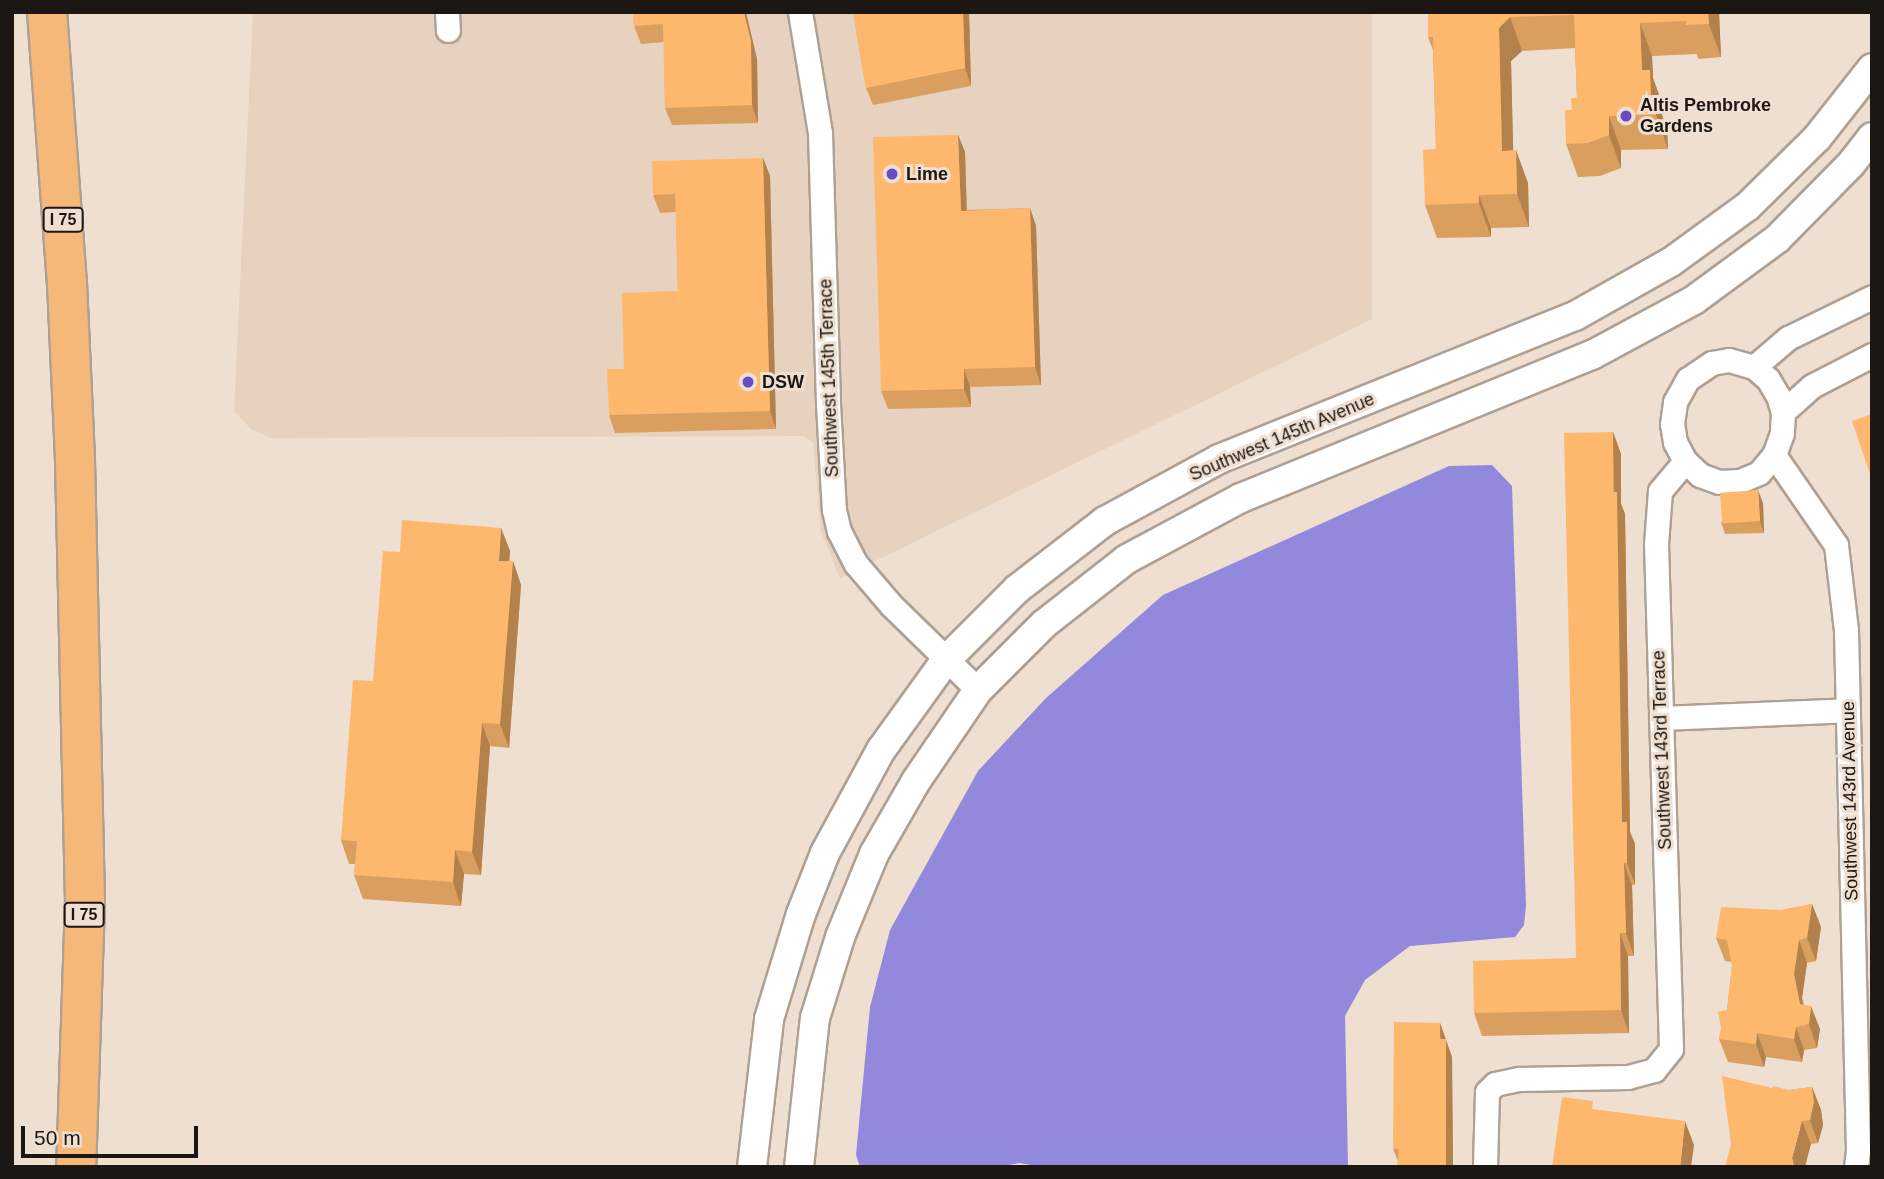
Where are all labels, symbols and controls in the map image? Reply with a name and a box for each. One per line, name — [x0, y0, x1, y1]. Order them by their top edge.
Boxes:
place label: Altis Pembroke Gardens — [1640, 95, 1771, 138]
marker: Altis Pembroke Gardens — [1618, 108, 1634, 124]
place label: Lime — [906, 163, 948, 185]
marker: Lime — [884, 166, 900, 182]
road number: I 75 — [42, 208, 84, 232]
street label: Southwest 145th Terrace — [815, 278, 843, 478]
place label: DSW — [762, 371, 804, 393]
marker: DSW — [740, 374, 756, 390]
street label: Southwest 145th Avenue — [1186, 388, 1378, 486]
street label: Southwest 143rd Terrace — [1648, 650, 1676, 850]
street label: Southwest 143rd Avenue — [1837, 700, 1863, 902]
road number: I 75 — [63, 903, 105, 928]
scale bar — [24, 1112, 201, 1156]
text: 50 m — [34, 1126, 81, 1149]

